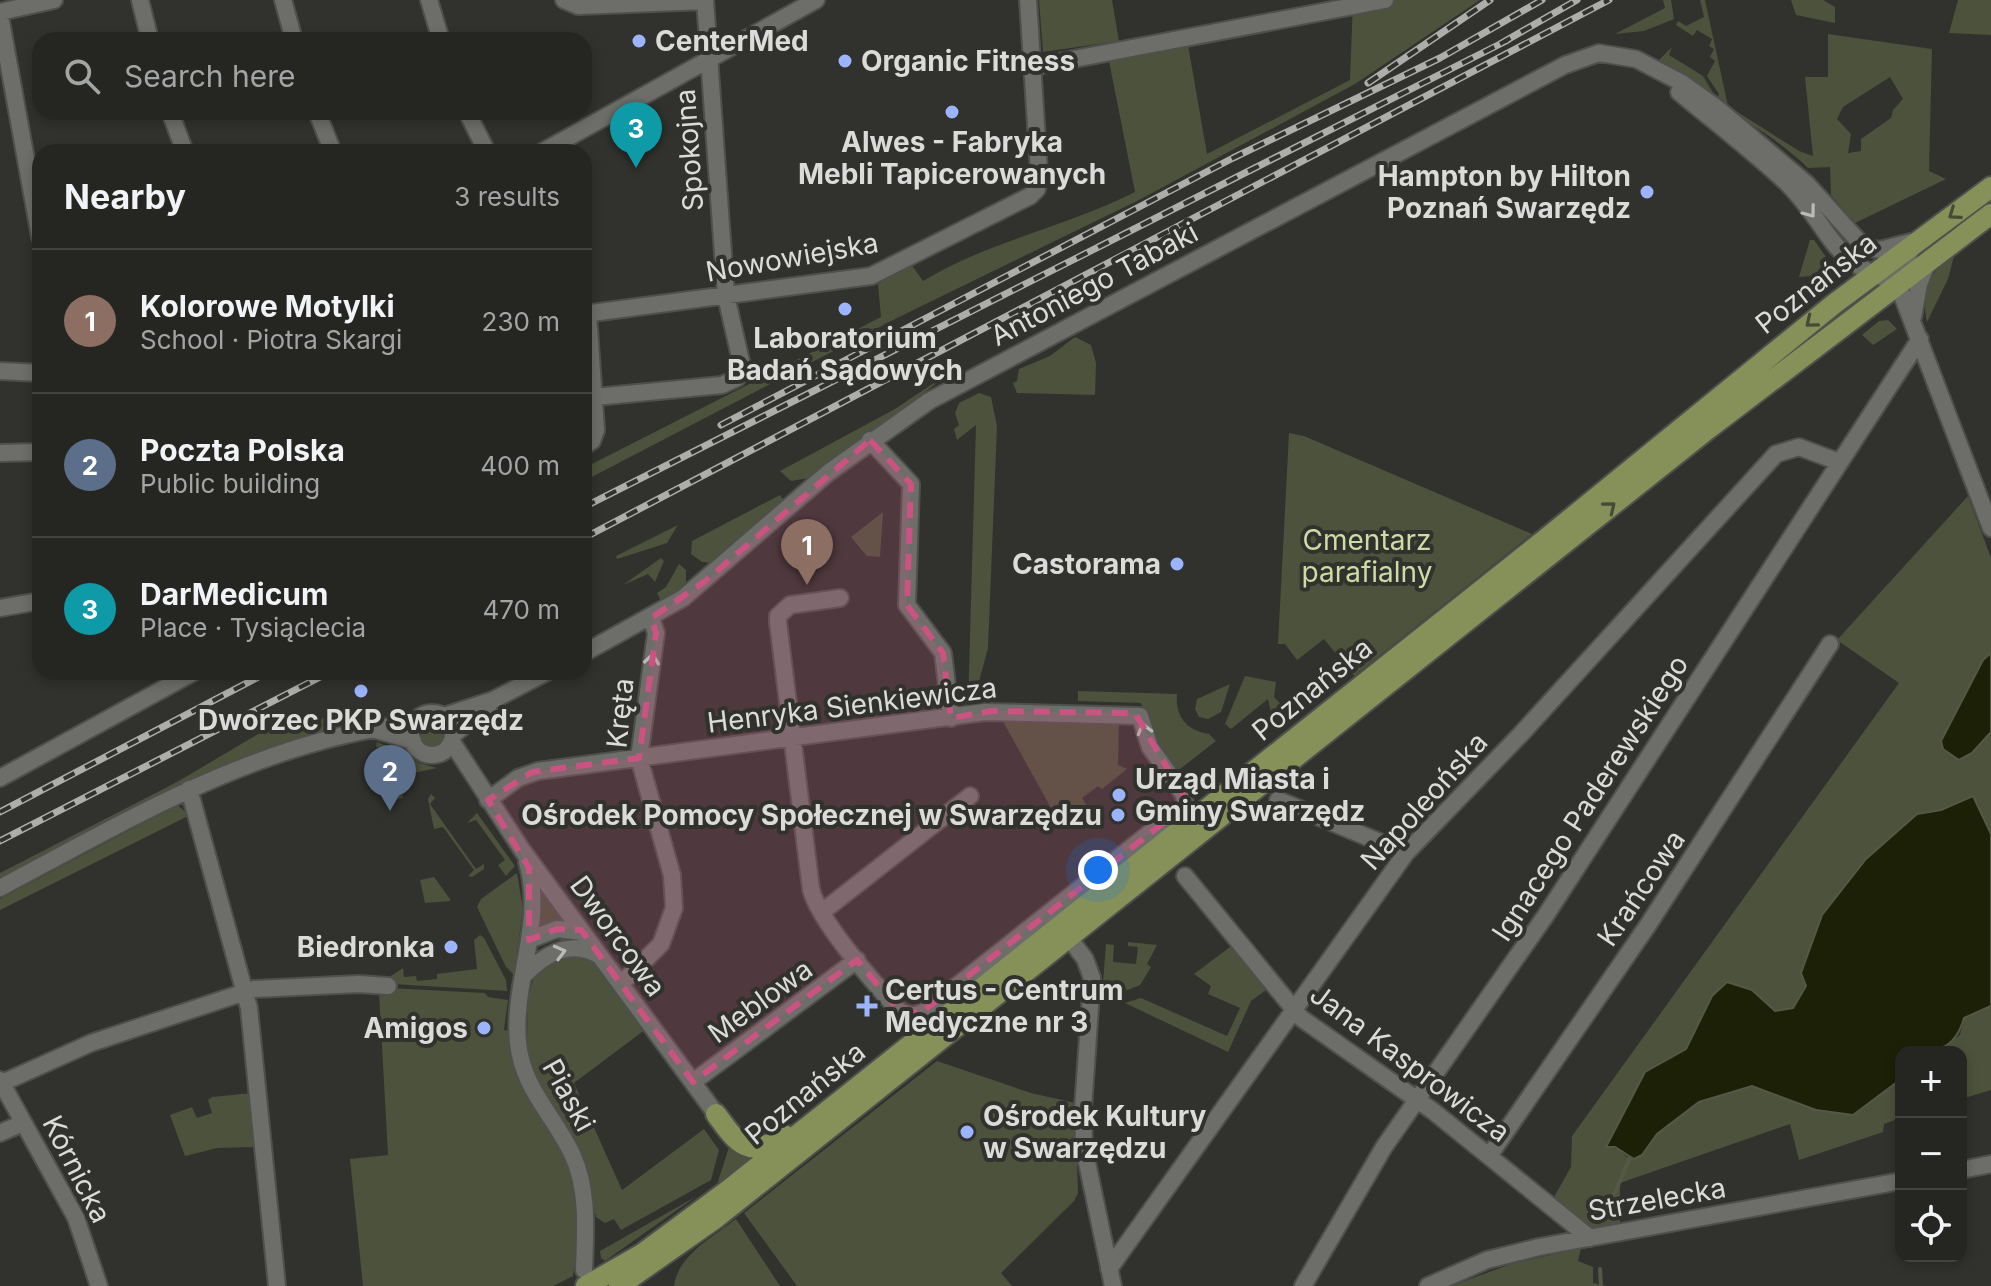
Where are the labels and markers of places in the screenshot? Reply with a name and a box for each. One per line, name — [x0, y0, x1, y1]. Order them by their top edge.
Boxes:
place label: CenterMed — [655, 24, 809, 58]
marker: CenterMed — [630, 32, 648, 50]
place label: Organic Fitness — [861, 44, 1075, 78]
marker: Organic Fitness — [836, 52, 854, 70]
pin: 3 — [610, 102, 662, 168]
marker: Alwes - Fabryka Mebli Tapicerowanych — [943, 103, 961, 121]
place label: Alwes - Fabryka Mebli Tapicerowanych — [798, 125, 1106, 191]
place label: Hampton by Hilton Poznań Swarzędz — [1378, 159, 1631, 225]
marker: Hampton by Hilton Poznań Swarzędz — [1638, 183, 1656, 201]
marker: Laboratorium Badań Sądowych — [836, 300, 854, 318]
place label: Laboratorium Badań Sądowych — [727, 321, 963, 387]
pin: 1 — [781, 519, 833, 585]
place label: Castorama — [1012, 547, 1161, 581]
marker: Castorama — [1168, 555, 1186, 573]
marker: Dworzec PKP Swarzędz — [352, 682, 370, 700]
place label: Dworzec PKP Swarzędz — [198, 703, 524, 737]
pin: 2 — [364, 745, 416, 811]
place label: Urząd Miasta i Gminy Swarzędz — [1135, 762, 1365, 828]
marker: Urząd Miasta i Gminy Swarzędz — [1110, 786, 1128, 804]
place label: Ośrodek Pomocy Społecznej w Swarzędzu — [521, 798, 1102, 832]
marker: Ośrodek Pomocy Społecznej w Swarzędzu — [1109, 806, 1127, 824]
place label: Biedronka — [297, 930, 435, 964]
marker: Biedronka — [442, 938, 460, 956]
place label: Certus - Centrum Medyczne nr 3 — [885, 973, 1124, 1039]
marker: Certus - Centrum Medyczne nr 3 — [856, 995, 878, 1017]
place label: Amigos — [363, 1011, 468, 1045]
marker: Amigos — [475, 1019, 493, 1037]
place label: Ośrodek Kultury w Swarzędzu — [983, 1099, 1207, 1165]
marker: Ośrodek Kultury w Swarzędzu — [958, 1123, 976, 1141]

